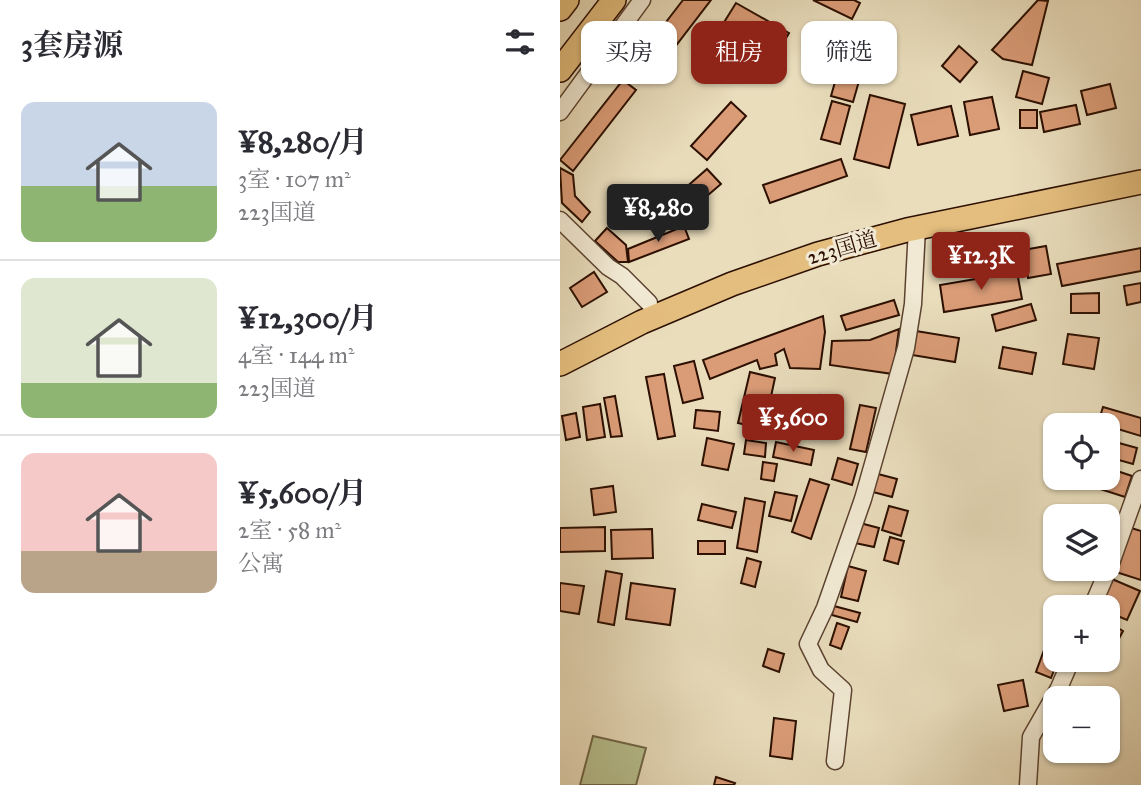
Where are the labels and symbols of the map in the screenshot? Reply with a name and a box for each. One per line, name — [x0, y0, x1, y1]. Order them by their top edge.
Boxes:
pin: ¥8,280 — [601, 184, 715, 244]
street label: 223国道 — [804, 226, 880, 270]
pin: ¥12.3K — [924, 232, 1038, 292]
pin: ¥5,600 — [736, 394, 850, 454]

